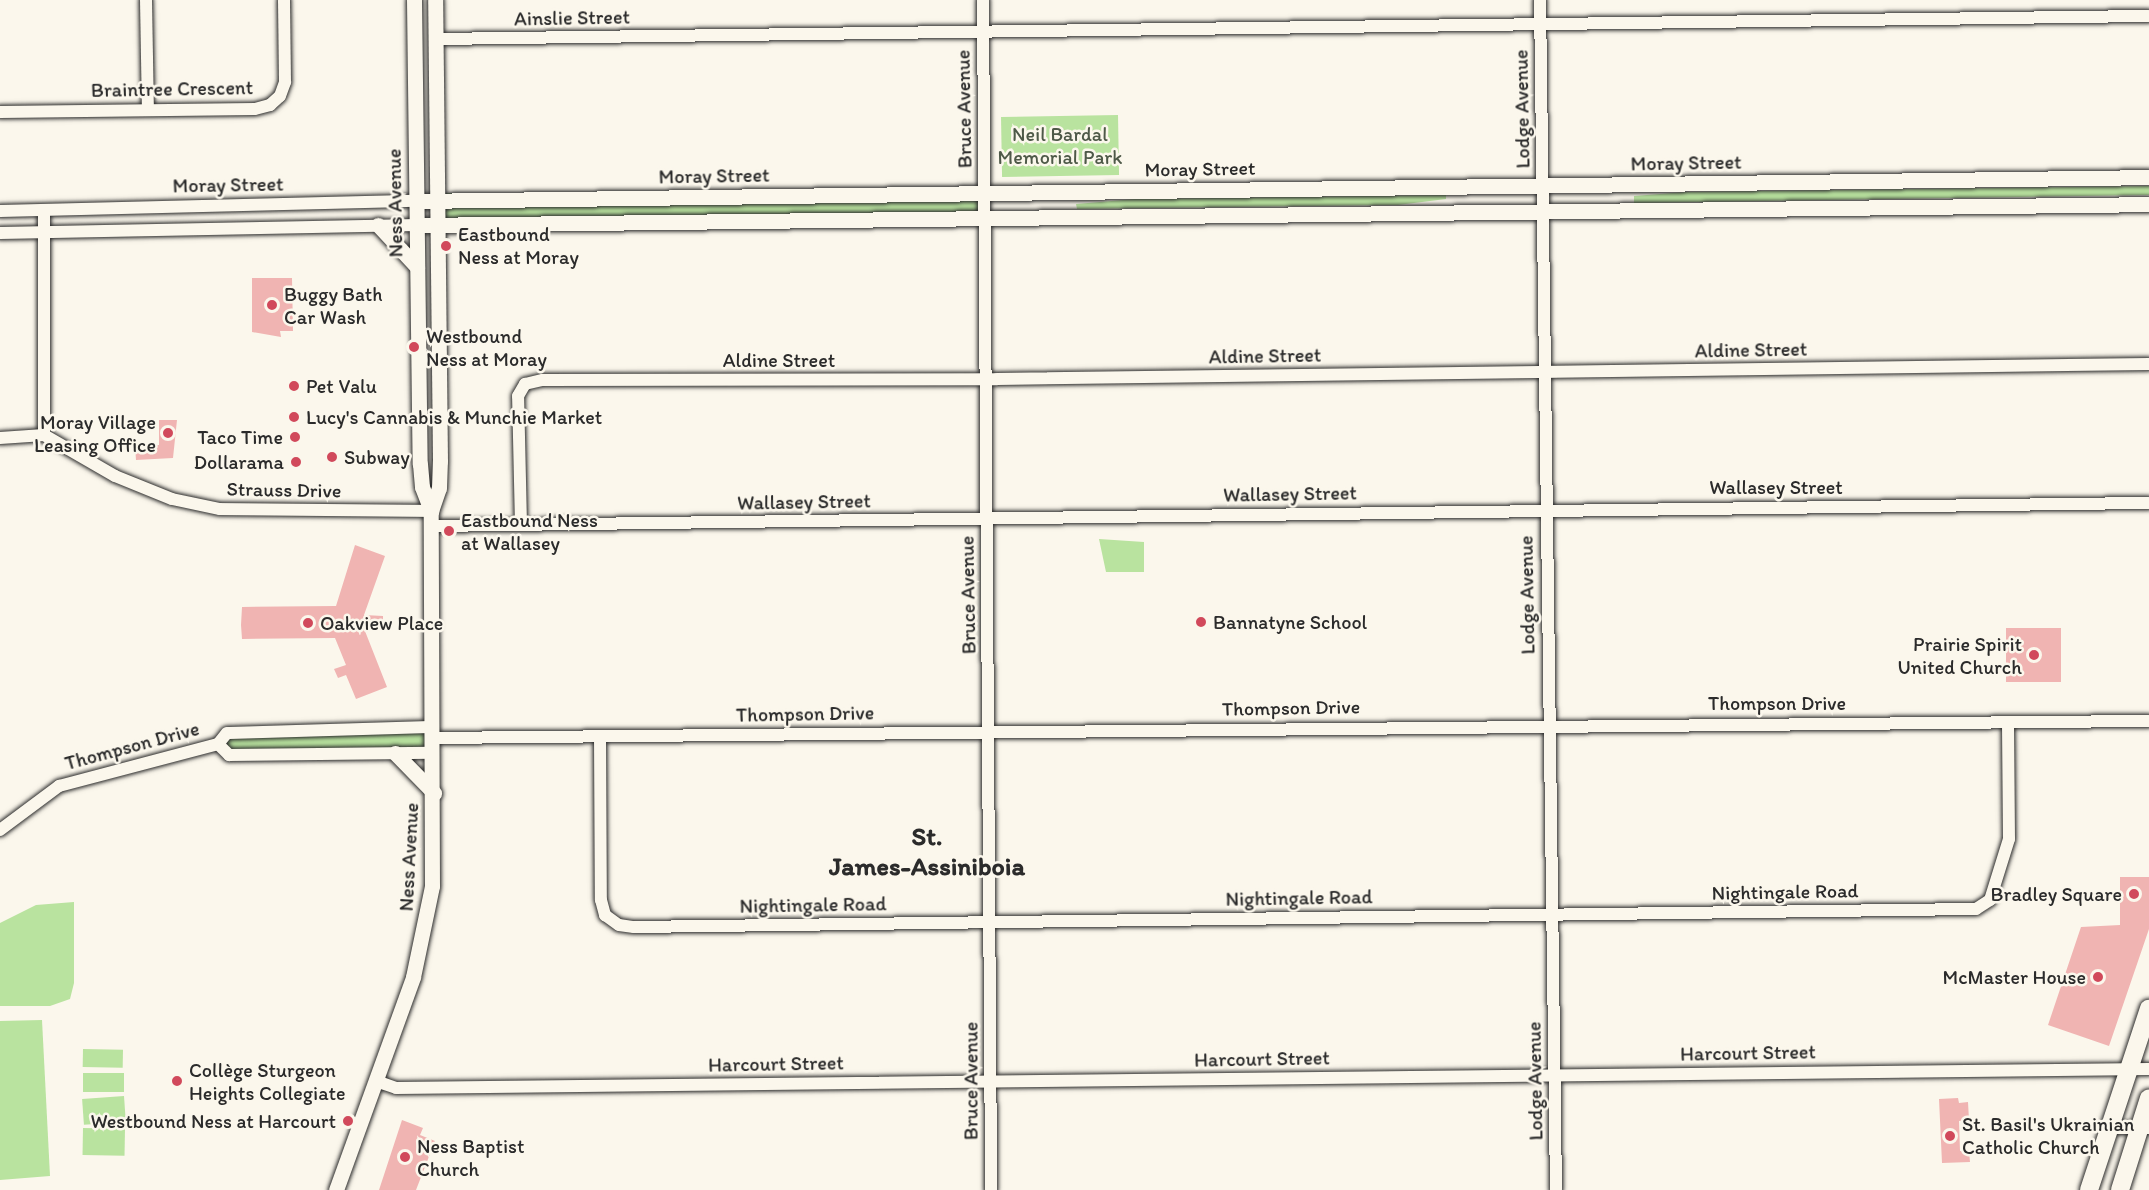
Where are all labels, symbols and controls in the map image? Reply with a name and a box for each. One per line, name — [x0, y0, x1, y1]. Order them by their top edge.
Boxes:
street label: Ainslie Street — [514, 5, 630, 31]
street label: Bruce Avenue — [951, 50, 977, 168]
street label: Lodge Avenue — [1509, 50, 1535, 168]
street label: Braintree Crescent — [90, 76, 254, 102]
park label: Neil Bardal Memorial Park — [998, 123, 1122, 170]
street label: Ness Avenue — [382, 149, 408, 257]
street label: Moray Street — [1631, 150, 1741, 176]
street label: Moray Street — [1145, 156, 1255, 182]
street label: Moray Street — [659, 163, 769, 189]
street label: Moray Street — [173, 172, 283, 198]
place label: Eastbound Ness at Moray — [458, 222, 579, 269]
marker: Eastbound Ness at Moray — [439, 239, 453, 253]
place label: Buggy Bath Car Wash — [284, 282, 383, 329]
marker: Buggy Bath Car Wash — [265, 298, 279, 312]
place label: Westbound Ness at Moray — [426, 324, 547, 371]
street label: Aldine Street — [1695, 337, 1807, 363]
marker: Westbound Ness at Moray — [407, 340, 421, 354]
street label: Aldine Street — [1209, 343, 1321, 369]
street label: Aldine Street — [723, 348, 835, 372]
place label: Pet Valu — [306, 374, 376, 398]
marker: Pet Valu — [287, 379, 301, 393]
place label: Lucy's Cannabis & Munchie Market — [306, 405, 603, 429]
place label: Moray Village Leasing Office — [34, 410, 156, 457]
marker: Lucy's Cannabis & Munchie Market — [287, 410, 301, 424]
place label: Taco Time — [197, 425, 283, 449]
marker: Moray Village Leasing Office — [161, 426, 175, 440]
marker: Taco Time — [288, 430, 302, 444]
place label: Subway — [344, 445, 410, 469]
place label: Dollarama — [194, 450, 284, 474]
marker: Subway — [325, 450, 339, 464]
marker: Dollarama — [289, 455, 303, 469]
street label: Wallasey Street — [1709, 475, 1843, 499]
street label: Strauss Drive — [226, 477, 342, 503]
street label: Wallasey Street — [1223, 481, 1357, 507]
street label: Wallasey Street — [737, 489, 871, 515]
place label: Eastbound Ness at Wallasey — [461, 508, 598, 555]
marker: Eastbound Ness at Wallasey — [442, 524, 456, 538]
street label: Bruce Avenue — [955, 536, 981, 654]
street label: Lodge Avenue — [1514, 536, 1540, 654]
place label: Bannatyne School — [1213, 610, 1367, 634]
place label: Oakview Place — [320, 611, 443, 635]
marker: Bannatyne School — [1194, 615, 1208, 629]
marker: Oakview Place — [301, 616, 315, 630]
place label: Prairie Spirit United Church — [1898, 632, 2022, 679]
marker: Prairie Spirit United Church — [2027, 648, 2041, 662]
street label: Thompson Drive — [1708, 691, 1846, 715]
street label: Thompson Drive — [1222, 695, 1360, 721]
street label: Thompson Drive — [736, 701, 874, 727]
street label: Thompson Drive — [62, 717, 202, 775]
street label: Ness Avenue — [394, 803, 424, 911]
district label: St. James-Assiniboia — [829, 821, 1025, 882]
street label: Nightingale Road — [1712, 879, 1858, 905]
place label: Bradley Square — [1991, 882, 2122, 906]
street label: Nightingale Road — [1226, 885, 1372, 911]
marker: Bradley Square — [2127, 887, 2141, 901]
street label: Nightingale Road — [740, 892, 886, 918]
place label: McMaster House — [1942, 965, 2086, 989]
marker: McMaster House — [2091, 970, 2105, 984]
street label: Bruce Avenue — [959, 1022, 983, 1140]
street label: Lodge Avenue — [1522, 1022, 1548, 1140]
street label: Harcourt Street — [1680, 1040, 1816, 1066]
street label: Harcourt Street — [1194, 1046, 1330, 1072]
street label: Harcourt Street — [708, 1051, 844, 1077]
place label: Collège Sturgeon Heights Collegiate — [189, 1058, 345, 1105]
marker: Collège Sturgeon Heights Collegiate — [170, 1074, 184, 1088]
place label: Westbound Ness at Harcourt — [90, 1109, 336, 1133]
place label: St. Basil's Ukrainian Catholic Church — [1962, 1112, 2135, 1159]
marker: Westbound Ness at Harcourt — [341, 1114, 355, 1128]
marker: St. Basil's Ukrainian Catholic Church — [1943, 1129, 1957, 1143]
place label: Ness Baptist Church — [417, 1134, 525, 1181]
marker: Ness Baptist Church — [398, 1150, 412, 1164]

